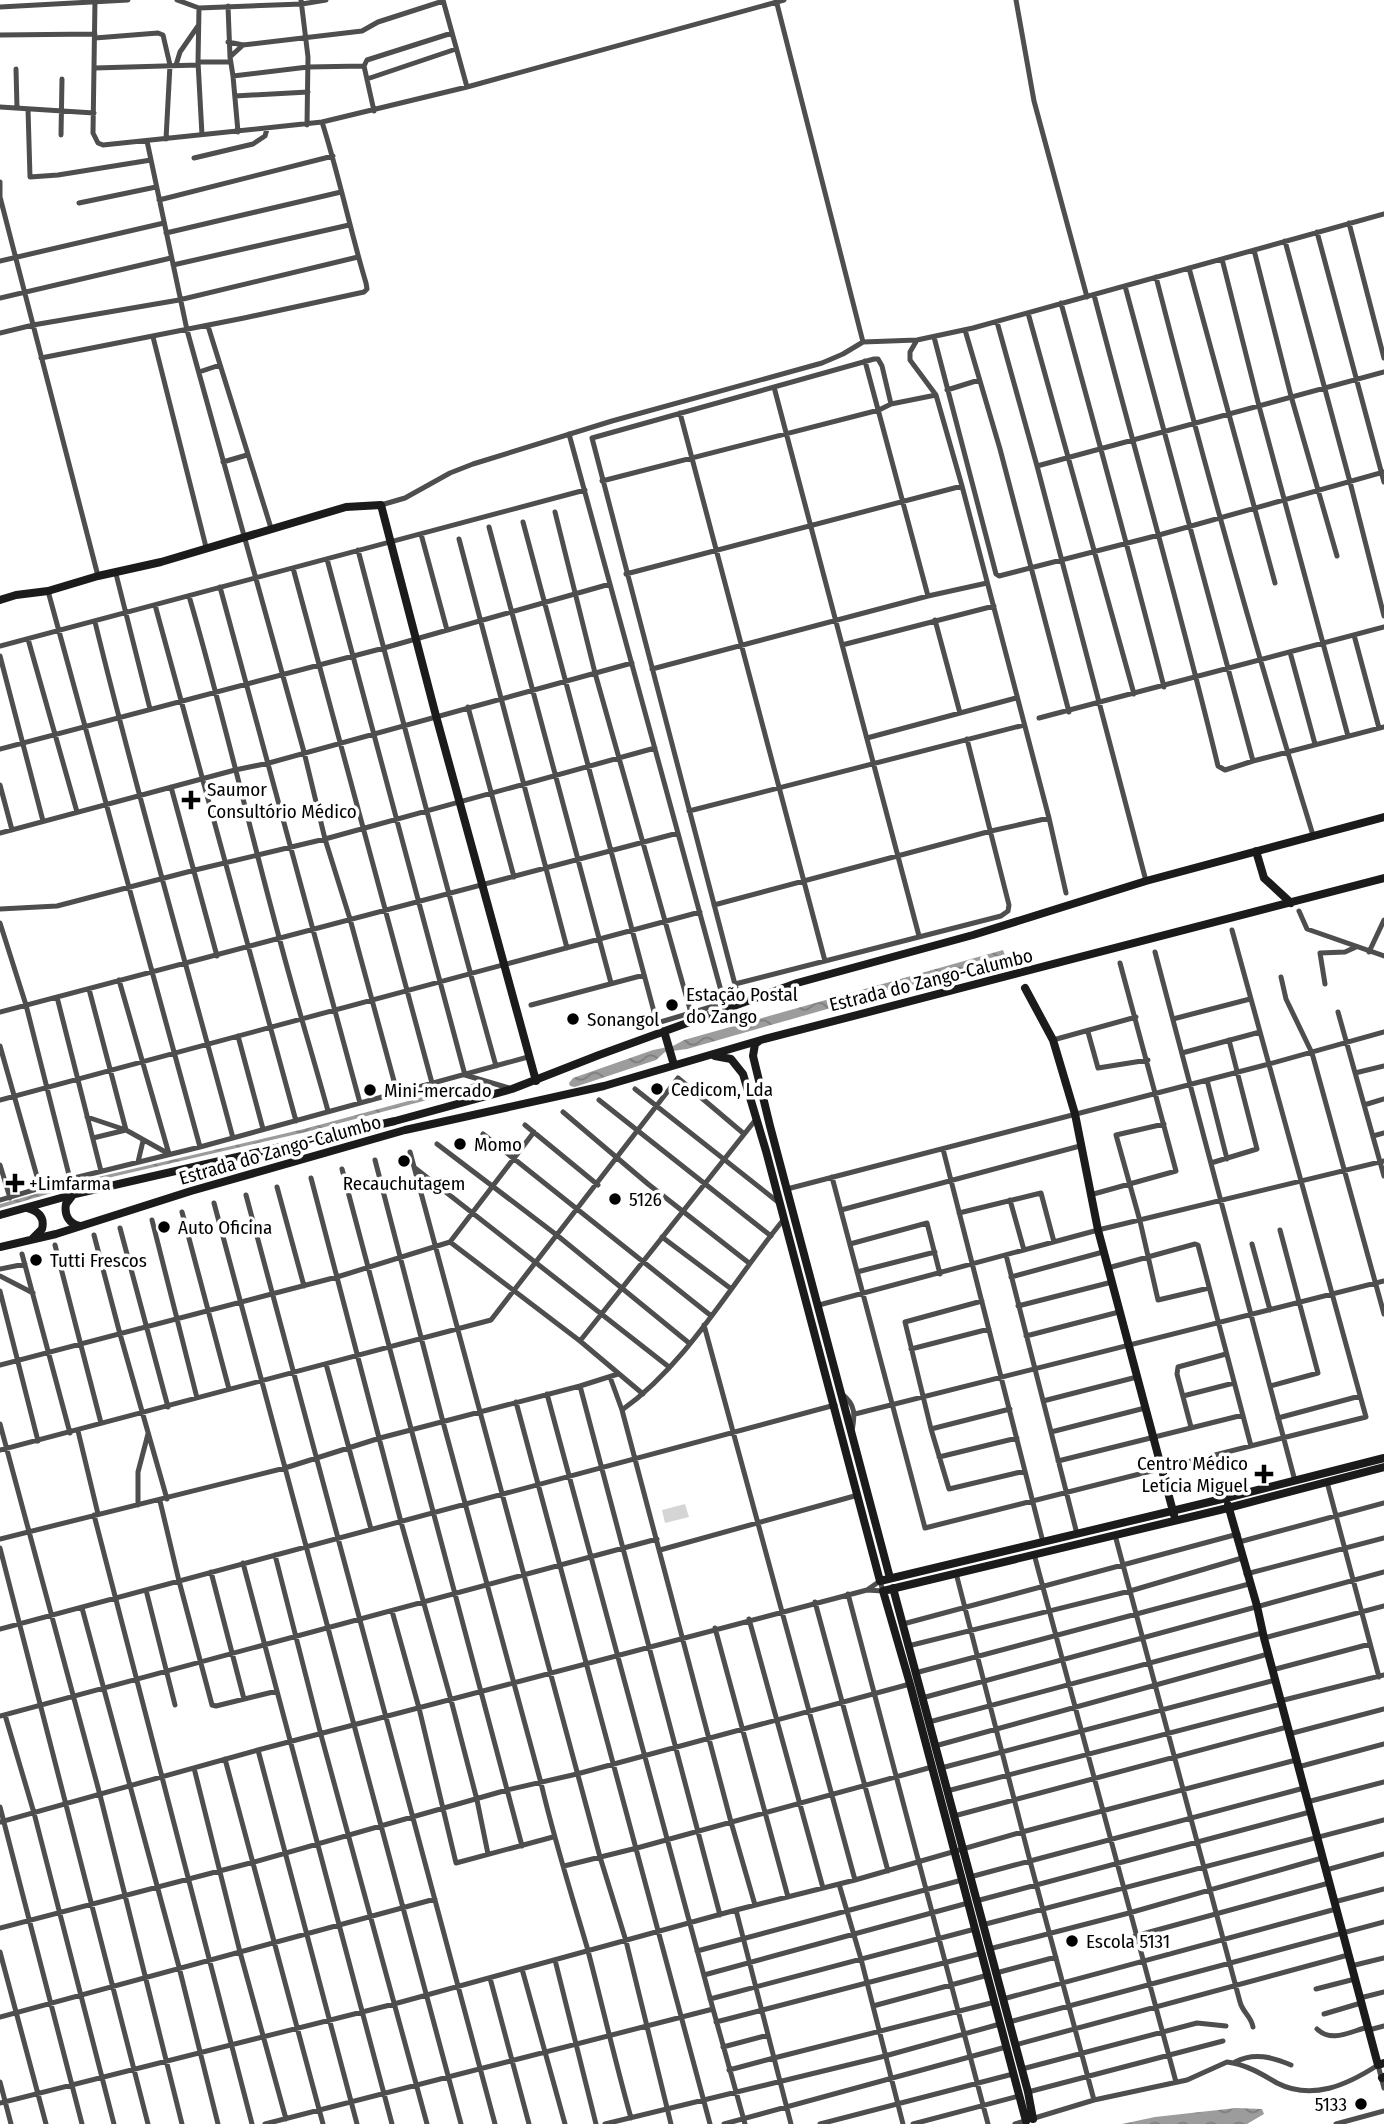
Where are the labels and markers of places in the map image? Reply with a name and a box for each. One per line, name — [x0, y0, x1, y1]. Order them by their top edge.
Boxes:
place label: Saumor Consultório Médico — [207, 778, 357, 823]
marker: Saumor Consultório Médico — [181, 790, 201, 810]
place label: Estação Postal do Zango — [686, 983, 798, 1028]
marker: Estação Postal do Zango — [664, 997, 680, 1013]
place label: Sonangol — [587, 1008, 659, 1031]
marker: Sonangol — [565, 1011, 581, 1027]
place label: Cedicom, Lda — [671, 1078, 773, 1101]
place label: Mini-mercado — [384, 1079, 492, 1102]
marker: Cedicom, Lda — [649, 1081, 665, 1097]
marker: Mini-mercado — [362, 1082, 378, 1098]
place label: Momo — [474, 1133, 522, 1156]
marker: Momo — [452, 1136, 468, 1152]
marker: Recauchutagem — [396, 1153, 412, 1169]
place label: +Limfarma — [29, 1172, 111, 1195]
place label: Recauchutagem — [343, 1172, 465, 1195]
marker: +Limfarma — [7, 1175, 23, 1191]
place label: 5126 — [629, 1188, 662, 1211]
marker: 5126 — [607, 1191, 623, 1207]
place label: Auto Oficina — [178, 1216, 272, 1239]
marker: Auto Oficina — [156, 1219, 172, 1235]
place label: Tutti Frescos — [50, 1249, 147, 1272]
marker: Tutti Frescos — [28, 1252, 44, 1268]
place label: Centro Médico Letícia Miguel — [1137, 1452, 1248, 1497]
marker: Centro Médico Letícia Miguel — [1254, 1464, 1274, 1484]
place label: Escola 5131 — [1086, 1930, 1170, 1953]
marker: Escola 5131 — [1064, 1933, 1080, 1949]
place label: 5133 — [1315, 2093, 1347, 2116]
marker: 5133 — [1353, 2096, 1369, 2112]

